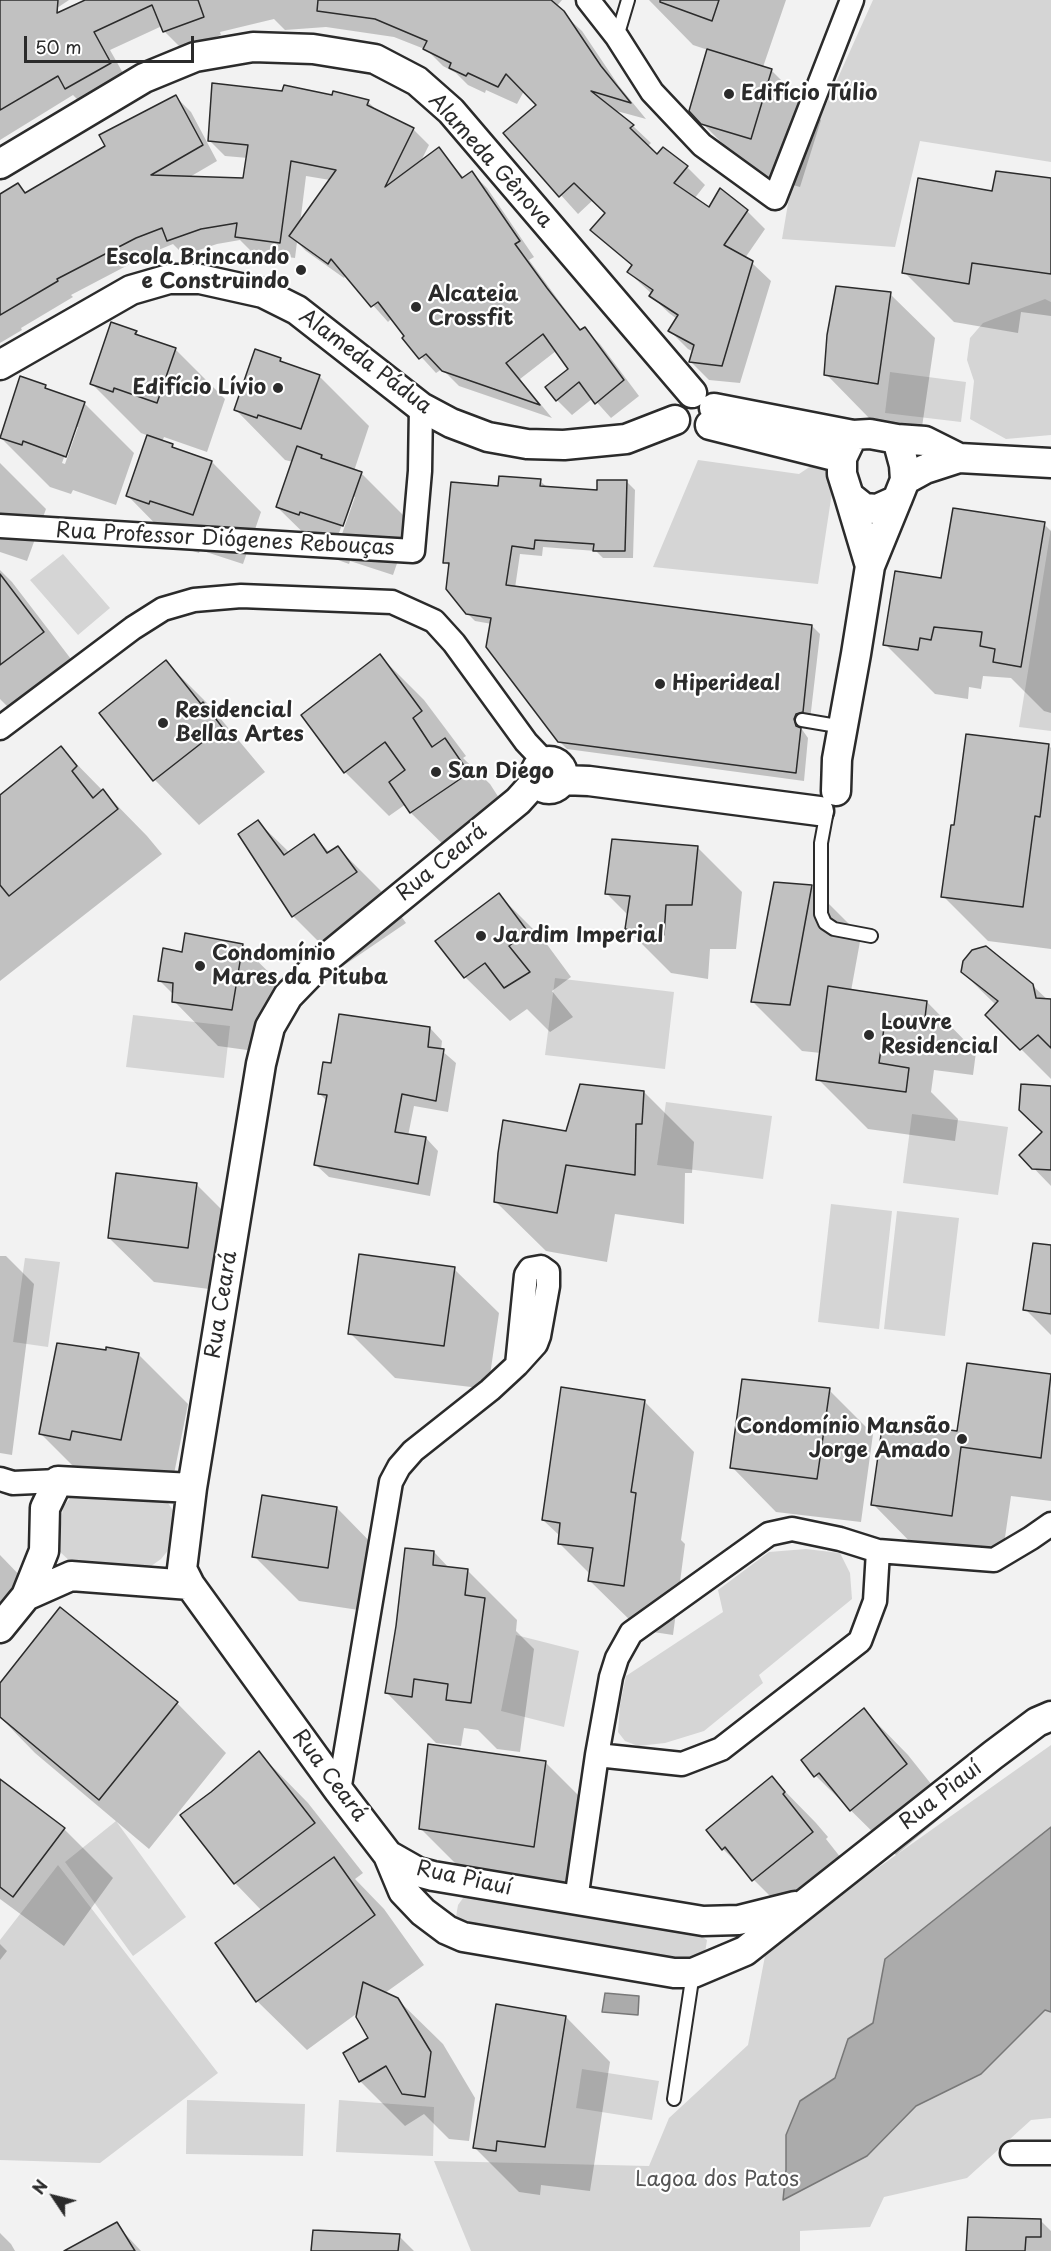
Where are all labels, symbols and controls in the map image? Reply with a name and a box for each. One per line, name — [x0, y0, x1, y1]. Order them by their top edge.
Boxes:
scale bar — [27, 24, 196, 62]
text: 50 m — [35, 33, 82, 60]
place label: Edifício Túlio — [741, 81, 877, 107]
marker: Edifício Túlio — [722, 87, 736, 101]
street label: Alameda Gênova — [423, 88, 557, 234]
place label: Escola Brincando e Construindo — [106, 245, 289, 295]
marker: Escola Brincando e Construindo — [294, 263, 308, 277]
place label: Alcateia Crossfit — [428, 282, 518, 332]
marker: Alcateia Crossfit — [409, 300, 423, 314]
street label: Alameda Pádua — [294, 304, 436, 420]
place label: Edifício Lívio — [133, 375, 266, 401]
marker: Edifício Lívio — [271, 381, 285, 395]
street label: Rua Professor Diógenes Rebouças — [55, 519, 395, 561]
place label: Hiperideal — [672, 671, 780, 697]
marker: Hiperideal — [653, 677, 667, 691]
place label: Residencial Bellas Artes — [175, 698, 304, 748]
marker: Residencial Bellas Artes — [156, 716, 170, 730]
place label: San Diego — [448, 759, 554, 785]
marker: San Diego — [429, 765, 443, 779]
street label: Rua Ceará — [392, 819, 492, 907]
place label: Jardim Imperial — [493, 923, 664, 949]
marker: Jardim Imperial — [474, 929, 488, 943]
place label: Condomínio Mares da Pituba — [212, 941, 388, 991]
marker: Condomínio Mares da Pituba — [193, 959, 207, 973]
place label: Louvre Residencial — [881, 1010, 998, 1060]
marker: Louvre Residencial — [862, 1028, 876, 1042]
street label: Rua Ceará — [201, 1249, 243, 1361]
place label: Condomínio Mansão Jorge Amado — [737, 1414, 950, 1464]
marker: Condomínio Mansão Jorge Amado — [955, 1432, 969, 1446]
street label: Rua Ceará — [286, 1725, 372, 1827]
street label: Rua Piauí — [895, 1756, 987, 1836]
street label: Rua Piauí — [414, 1857, 514, 1901]
north arrow — [24, 2167, 84, 2227]
park label: Lagoa dos Patos — [635, 2167, 799, 2193]
text: N — [26, 2175, 53, 2199]

